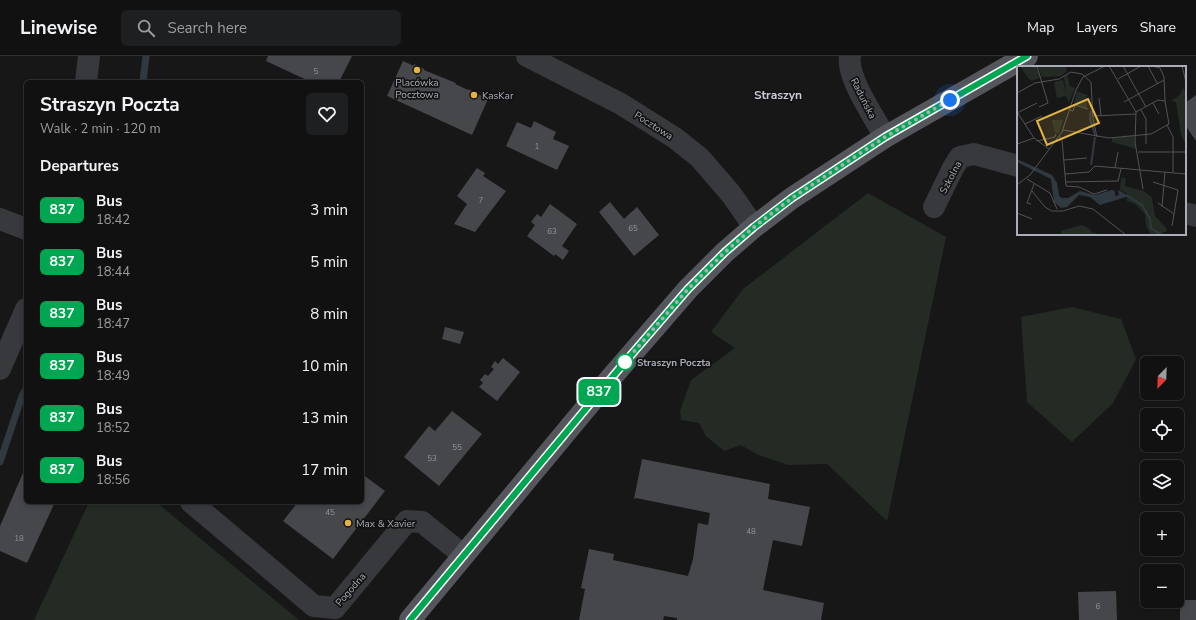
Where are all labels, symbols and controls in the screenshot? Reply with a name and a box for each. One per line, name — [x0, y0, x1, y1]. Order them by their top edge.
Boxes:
search box — [121, 10, 401, 46]
text: Linewise — [20, 15, 97, 41]
icon: search — [135, 17, 157, 39]
text: Search here — [167, 18, 247, 38]
text: Map — [1027, 18, 1054, 37]
text: Layers — [1076, 18, 1118, 37]
text: Share — [1140, 18, 1176, 37]
marker: Placówka Pocztowa — [412, 65, 422, 75]
house number: 5 — [314, 66, 319, 77]
inset map — [1017, 66, 1186, 235]
place label: Placówka Pocztowa — [395, 76, 439, 102]
street label: Raduńska — [847, 76, 879, 121]
district label: Straszyn — [754, 87, 802, 103]
place label: KasKar — [482, 89, 514, 103]
marker: KasKar — [469, 90, 479, 100]
your location — [940, 90, 960, 110]
text: Straszyn Poczta — [40, 92, 180, 118]
button: heart — [306, 93, 348, 135]
street label: Pocztowa — [631, 108, 676, 143]
text: Walk · 2 min · 120 m — [40, 120, 161, 138]
house number: 1 — [535, 141, 540, 152]
text: Departures — [40, 156, 119, 176]
street label: Szkolna — [936, 159, 965, 196]
text: Bus — [96, 191, 122, 211]
house number: 7 — [479, 195, 484, 206]
text: 837 — [49, 200, 75, 219]
text: 3 min — [310, 200, 348, 220]
text: 18:42 — [96, 211, 130, 229]
house number: 65 — [628, 223, 638, 234]
house number: 63 — [547, 226, 557, 237]
text: Bus — [96, 243, 122, 263]
text: 837 — [49, 252, 75, 271]
text: 5 min — [310, 252, 348, 272]
text: 18:44 — [96, 263, 130, 281]
text: Bus — [96, 295, 122, 315]
text: 837 — [49, 304, 75, 323]
text: 8 min — [310, 304, 348, 324]
text: 18:47 — [96, 315, 130, 333]
text: Bus — [96, 347, 122, 367]
marker: Straszyn Poczta — [616, 353, 634, 371]
text: 837 — [49, 356, 75, 375]
text: 10 min — [301, 356, 348, 376]
place label: Straszyn Poczta — [637, 356, 711, 370]
north arrow — [1140, 356, 1184, 400]
map controls — [1140, 356, 1184, 608]
text: 18:49 — [96, 367, 130, 385]
line badge: 837 — [576, 379, 622, 405]
text: 837 — [586, 382, 612, 401]
text: Bus — [96, 399, 122, 419]
text: 837 — [49, 408, 75, 427]
text: 13 min — [301, 408, 348, 428]
button: locate — [1140, 408, 1184, 452]
text: 18:52 — [96, 419, 130, 437]
house number: 55 — [452, 442, 462, 453]
text: Bus — [96, 451, 122, 471]
house number: 53 — [427, 453, 437, 464]
text: 837 — [49, 460, 75, 479]
text: 17 min — [301, 460, 348, 480]
button: layers — [1140, 460, 1184, 504]
text: 18:56 — [96, 471, 130, 489]
house number: 45 — [325, 507, 335, 518]
button: + — [1140, 512, 1184, 556]
place label: Max & Xavier — [356, 517, 416, 531]
marker: Max & Xavier — [343, 518, 353, 528]
house number: 48 — [746, 526, 756, 537]
house number: 18 — [14, 533, 24, 544]
button: − — [1140, 564, 1184, 608]
street label: Pogodna — [332, 570, 369, 609]
house number: 6 — [1096, 601, 1101, 612]

